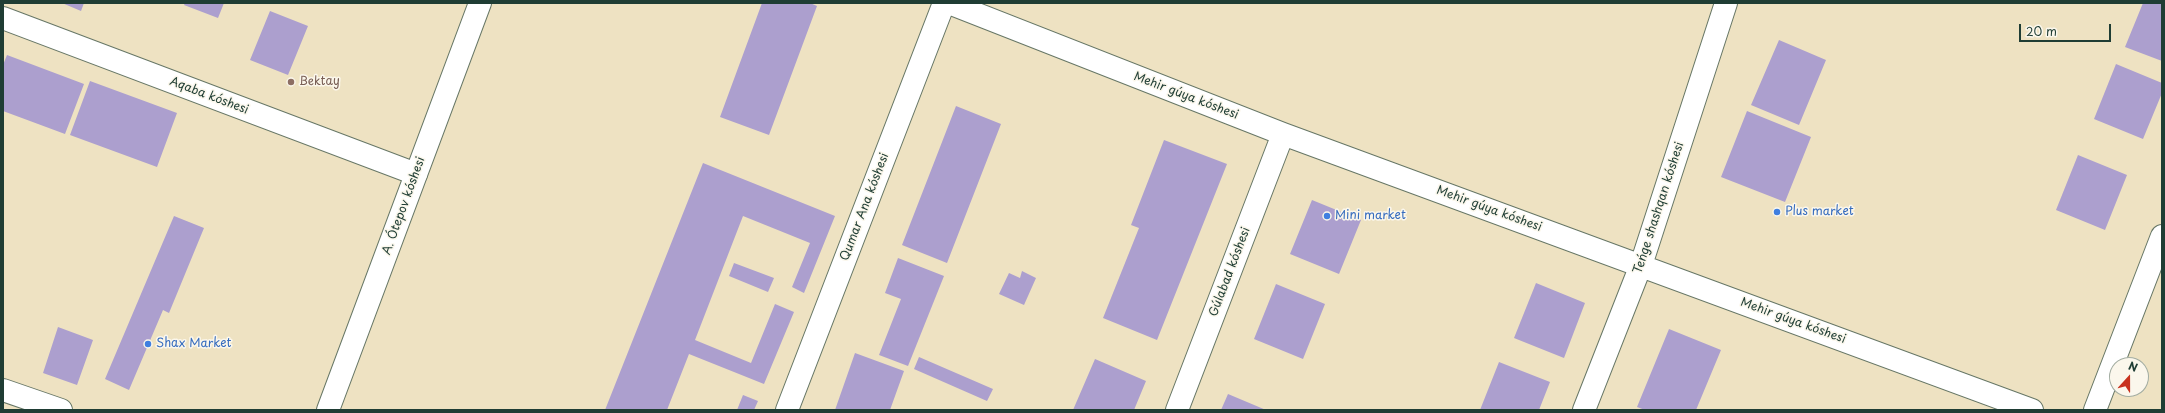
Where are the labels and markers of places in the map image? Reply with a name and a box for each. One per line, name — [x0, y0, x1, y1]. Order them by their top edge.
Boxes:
place label: Bektay — [299, 75, 340, 89]
marker: Bektay — [286, 77, 296, 87]
place label: Plus market — [1785, 205, 1854, 219]
marker: Plus market — [1772, 207, 1782, 217]
place label: Mini market — [1335, 209, 1406, 223]
marker: Mini market — [1322, 211, 1332, 221]
place label: Shax Market — [156, 337, 231, 351]
marker: Shax Market — [143, 339, 153, 349]

